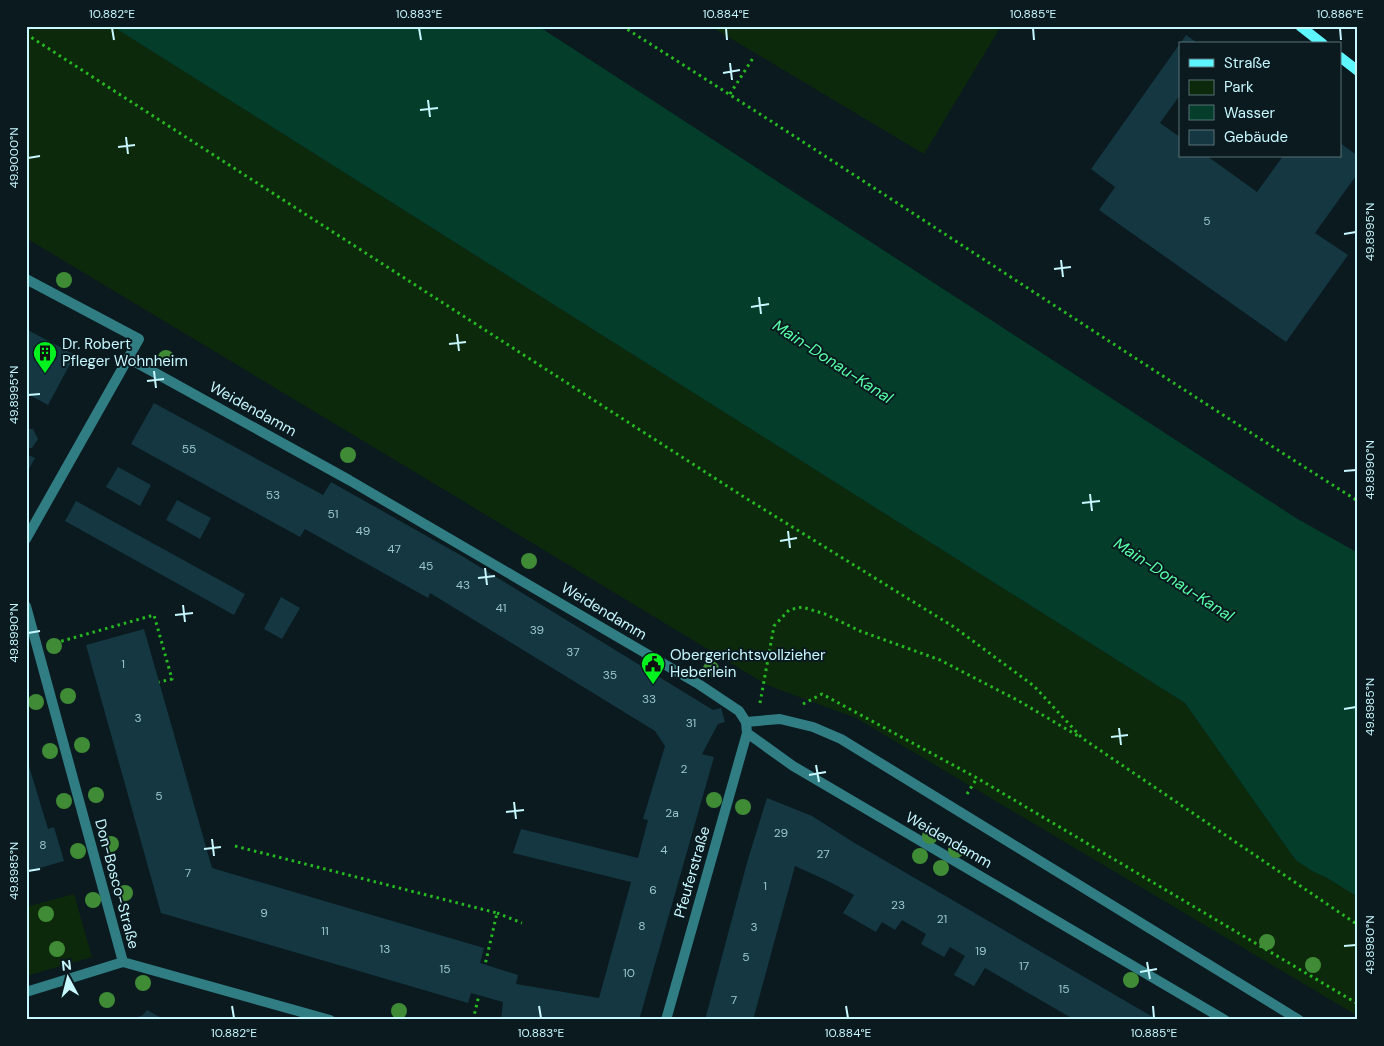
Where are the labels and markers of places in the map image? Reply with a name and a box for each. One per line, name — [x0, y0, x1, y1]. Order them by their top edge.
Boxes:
place label: Dr. Robert Pfleger Wohnheim — [62, 334, 188, 371]
building icon: Dr. Robert Pfleger Wohnheim — [32, 340, 58, 374]
place label: Obergerichtsvollzieher Heberlein — [670, 645, 826, 682]
public building icon: Obergerichtsvollzieher Heberlein — [640, 651, 666, 685]

